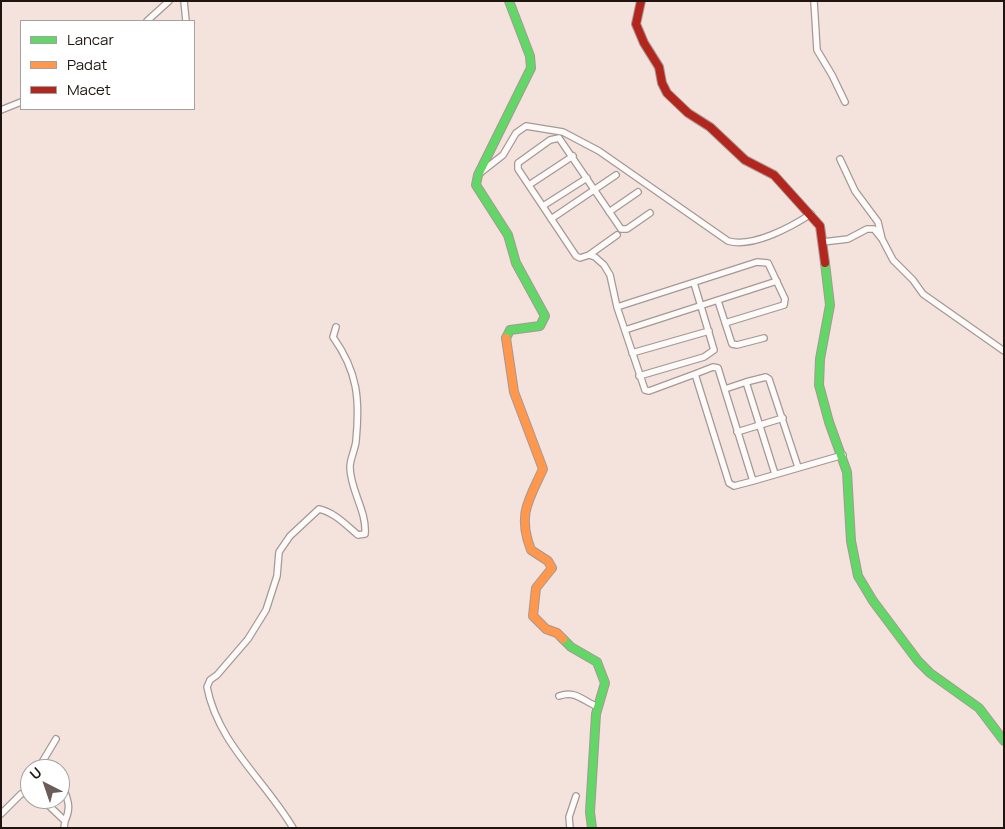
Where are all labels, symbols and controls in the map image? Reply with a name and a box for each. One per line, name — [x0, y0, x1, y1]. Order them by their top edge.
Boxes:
legend — [20, 20, 195, 110]
text: Lancar — [67, 29, 114, 50]
text: Padat — [67, 54, 107, 75]
text: Macet — [67, 79, 111, 100]
north arrow — [20, 759, 70, 809]
text: U — [25, 763, 46, 784]

